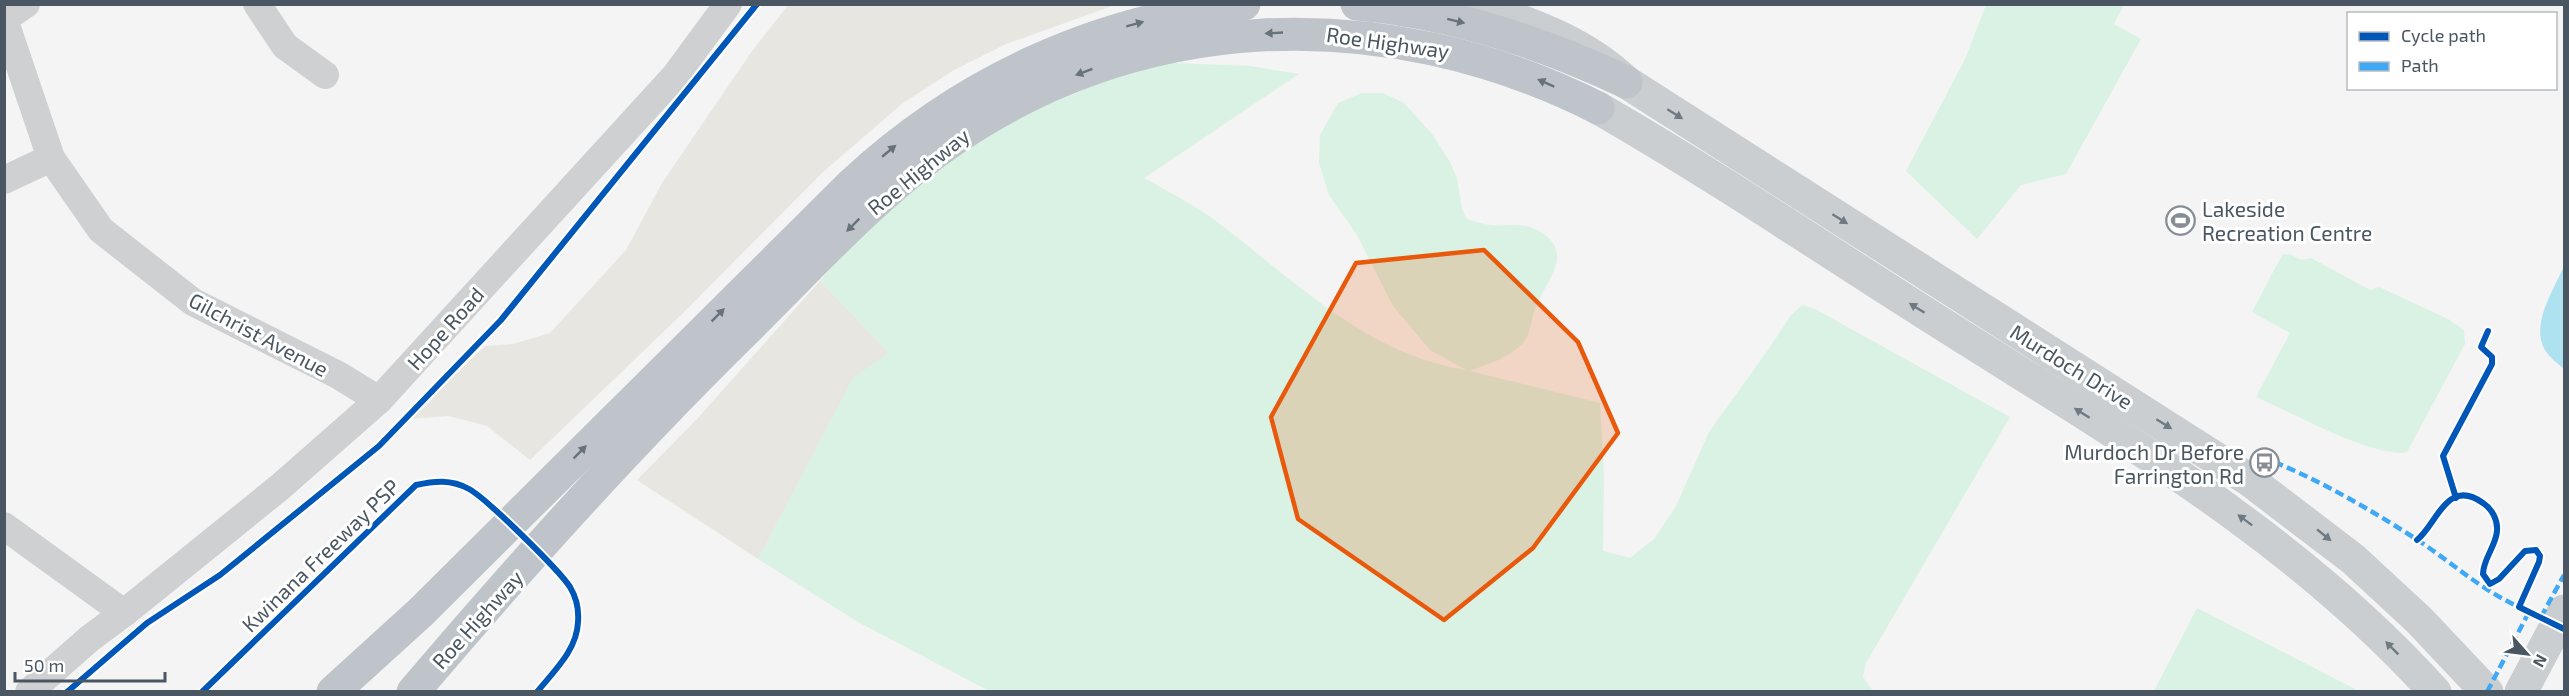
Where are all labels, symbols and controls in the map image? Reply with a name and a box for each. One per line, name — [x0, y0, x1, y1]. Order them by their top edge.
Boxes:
legend — [2347, 12, 2557, 90]
one-way arrow — [1447, 17, 1465, 26]
one-way arrow — [1126, 19, 1144, 28]
street label: Roe Highway — [1325, 21, 1451, 63]
text: Cycle path — [2401, 24, 2486, 46]
one-way arrow — [1264, 28, 1283, 37]
text: Path — [2401, 54, 2439, 76]
one-way arrow — [1075, 68, 1093, 77]
one-way arrow — [1536, 78, 1554, 88]
one-way arrow — [1667, 108, 1683, 119]
street label: Roe Highway — [862, 122, 974, 220]
one-way arrow — [881, 144, 897, 157]
place label: Lakeside Recreation Centre — [2202, 196, 2372, 245]
sports icon: Lakeside Recreation Centre — [2165, 204, 2197, 236]
one-way arrow — [1832, 213, 1848, 224]
one-way arrow — [846, 217, 860, 231]
street label: Hope Road — [401, 282, 489, 374]
street label: Gilchrist Avenue — [185, 287, 333, 381]
one-way arrow — [1909, 303, 1925, 314]
one-way arrow — [711, 309, 725, 323]
street label: Murdoch Drive — [2006, 318, 2138, 414]
one-way arrow — [2074, 407, 2090, 418]
one-way arrow — [2156, 419, 2172, 430]
place label: Murdoch Dr Before Farrington Rd — [2064, 439, 2244, 488]
one-way arrow — [572, 445, 587, 459]
bus stop icon: Murdoch Dr Before Farrington Rd — [2249, 447, 2281, 479]
street label: Kwinana Freeway PSP — [236, 473, 404, 637]
one-way arrow — [2237, 514, 2253, 526]
one-way arrow — [2316, 529, 2332, 542]
street label: Roe Highway — [426, 565, 528, 673]
north arrow — [2497, 624, 2557, 684]
one-way arrow — [2385, 641, 2399, 655]
scale bar — [15, 645, 165, 683]
text: N — [2530, 652, 2552, 671]
text: 50 m — [24, 654, 64, 676]

